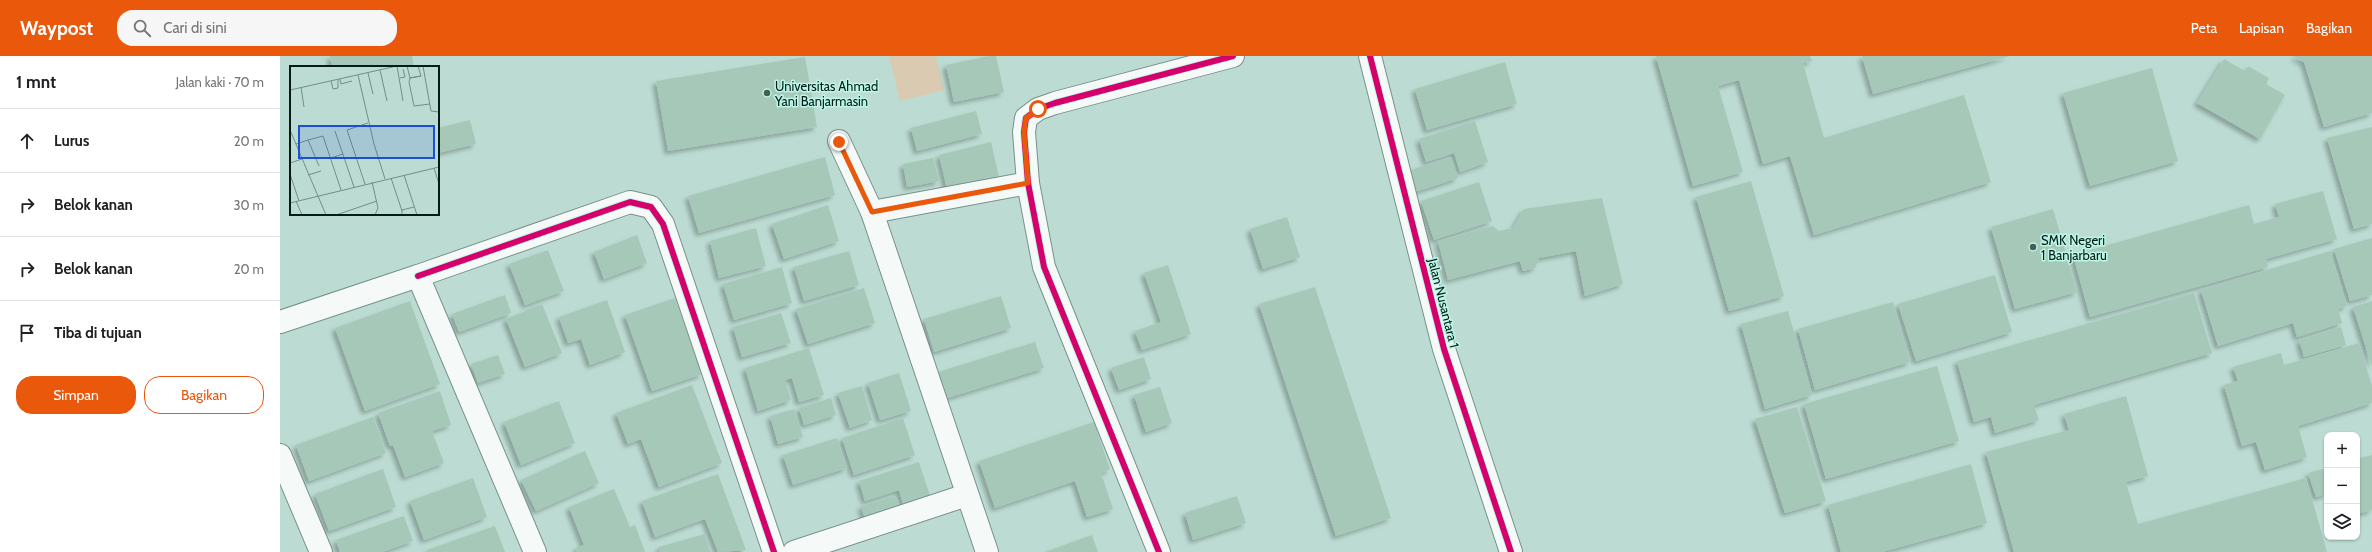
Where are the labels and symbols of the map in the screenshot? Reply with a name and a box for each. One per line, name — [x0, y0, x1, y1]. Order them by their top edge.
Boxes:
inset map — [290, 66, 439, 215]
place label: Universitas Ahmad Yani Banjarmasin — [774, 78, 878, 110]
marker: Universitas Ahmad Yani Banjarmasin — [762, 88, 772, 98]
route start — [1029, 100, 1047, 118]
route end — [830, 133, 848, 151]
place label: SMK Negeri 1 Banjarbaru — [2041, 232, 2107, 264]
marker: SMK Negeri 1 Banjarbaru — [2028, 242, 2038, 252]
street label: Jalan Nusantara 1 — [1425, 256, 1463, 349]

